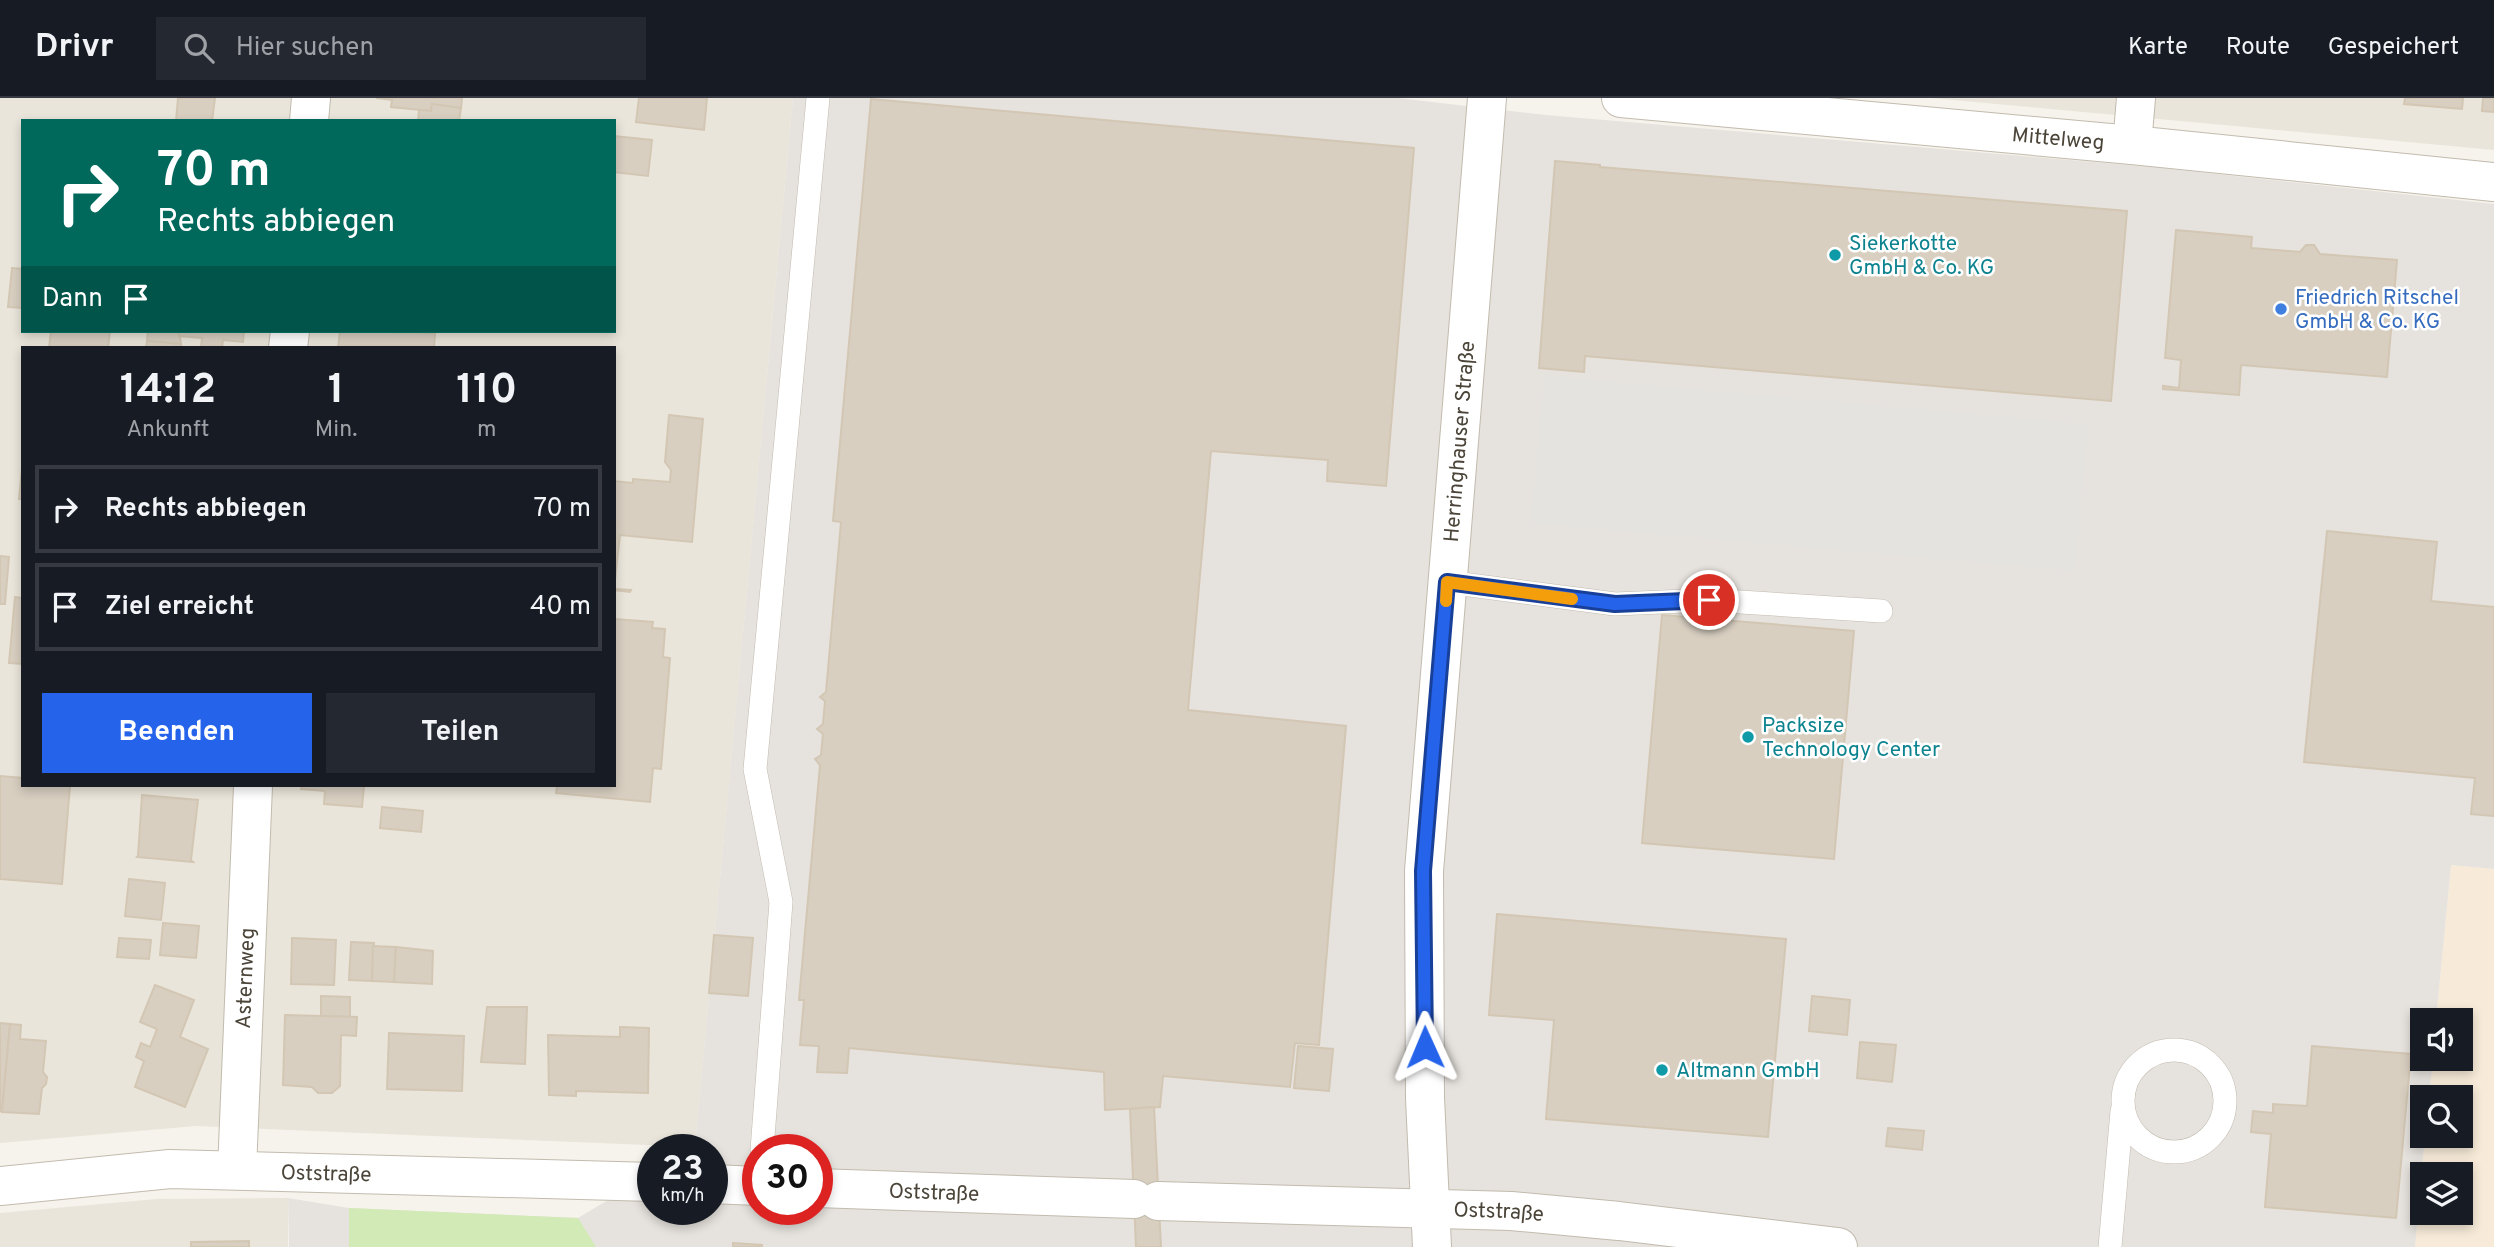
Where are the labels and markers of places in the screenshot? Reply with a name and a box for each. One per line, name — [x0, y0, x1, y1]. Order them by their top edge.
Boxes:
place label: Siekerkotte GmbH & Co. KG — [1849, 231, 1994, 282]
marker: Siekerkotte GmbH & Co. KG — [1827, 247, 1843, 263]
place label: Friedrich Ritschel GmbH & Co. KG — [2295, 285, 2459, 336]
marker: Friedrich Ritschel GmbH & Co. KG — [2273, 301, 2289, 317]
pin — [1679, 570, 1739, 630]
place label: Packsize Technology Center — [1762, 713, 1940, 764]
marker: Packsize Technology Center — [1740, 729, 1756, 745]
place label: Altmann GmbH — [1676, 1058, 1820, 1085]
marker: Altmann GmbH — [1654, 1062, 1670, 1078]

